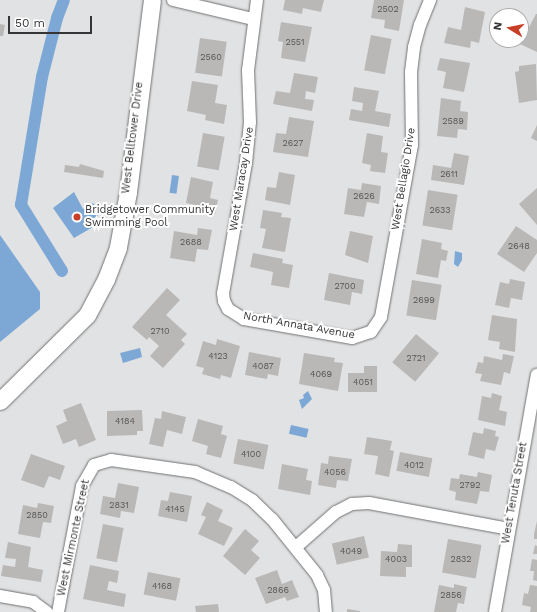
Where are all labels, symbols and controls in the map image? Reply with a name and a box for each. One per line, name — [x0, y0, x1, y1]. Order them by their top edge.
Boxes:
house number: 2502 — [377, 4, 399, 14]
scale bar — [10, 8, 94, 34]
north arrow — [489, 8, 529, 48]
text: 50 m — [15, 16, 45, 30]
text: N — [491, 21, 505, 31]
house number: 2551 — [285, 37, 305, 47]
house number: 2560 — [200, 52, 222, 62]
street label: West Belltower Drive — [120, 81, 146, 195]
house number: 2589 — [442, 116, 464, 126]
street label: West Maracay Drive — [227, 126, 257, 232]
street label: West Bellagio Drive — [389, 127, 419, 231]
house number: 2627 — [283, 138, 303, 148]
house number: 2611 — [440, 169, 458, 179]
house number: 2626 — [353, 191, 375, 201]
place label: Bridgetower Community Swimming Pool — [85, 204, 215, 230]
house number: 2633 — [429, 205, 451, 215]
marker: Bridgetower Community Swimming Pool — [72, 212, 82, 222]
house number: 2688 — [180, 237, 202, 247]
house number: 2648 — [508, 241, 530, 251]
house number: 2700 — [334, 281, 356, 291]
house number: 2699 — [413, 295, 435, 305]
street label: North Annata Avenue — [242, 310, 356, 342]
house number: 2710 — [150, 326, 170, 336]
house number: 4123 — [208, 351, 228, 361]
house number: 2721 — [407, 353, 425, 363]
house number: 4087 — [252, 361, 274, 371]
house number: 4069 — [310, 369, 332, 379]
house number: 4051 — [353, 377, 373, 387]
house number: 4184 — [115, 416, 135, 426]
street label: West Tenuta Street — [499, 441, 531, 545]
house number: 4100 — [241, 449, 261, 459]
house number: 4012 — [404, 460, 424, 470]
house number: 4056 — [324, 467, 346, 477]
street label: West Mirmonte Street — [55, 478, 93, 598]
house number: 2792 — [460, 480, 480, 490]
house number: 2831 — [109, 500, 129, 510]
house number: 4145 — [165, 504, 185, 514]
house number: 2850 — [26, 510, 48, 520]
house number: 4049 — [340, 546, 362, 556]
house number: 4003 — [385, 554, 407, 564]
house number: 2832 — [450, 554, 472, 564]
house number: 4168 — [152, 581, 172, 591]
house number: 2866 — [267, 585, 289, 595]
house number: 2856 — [440, 590, 462, 600]

